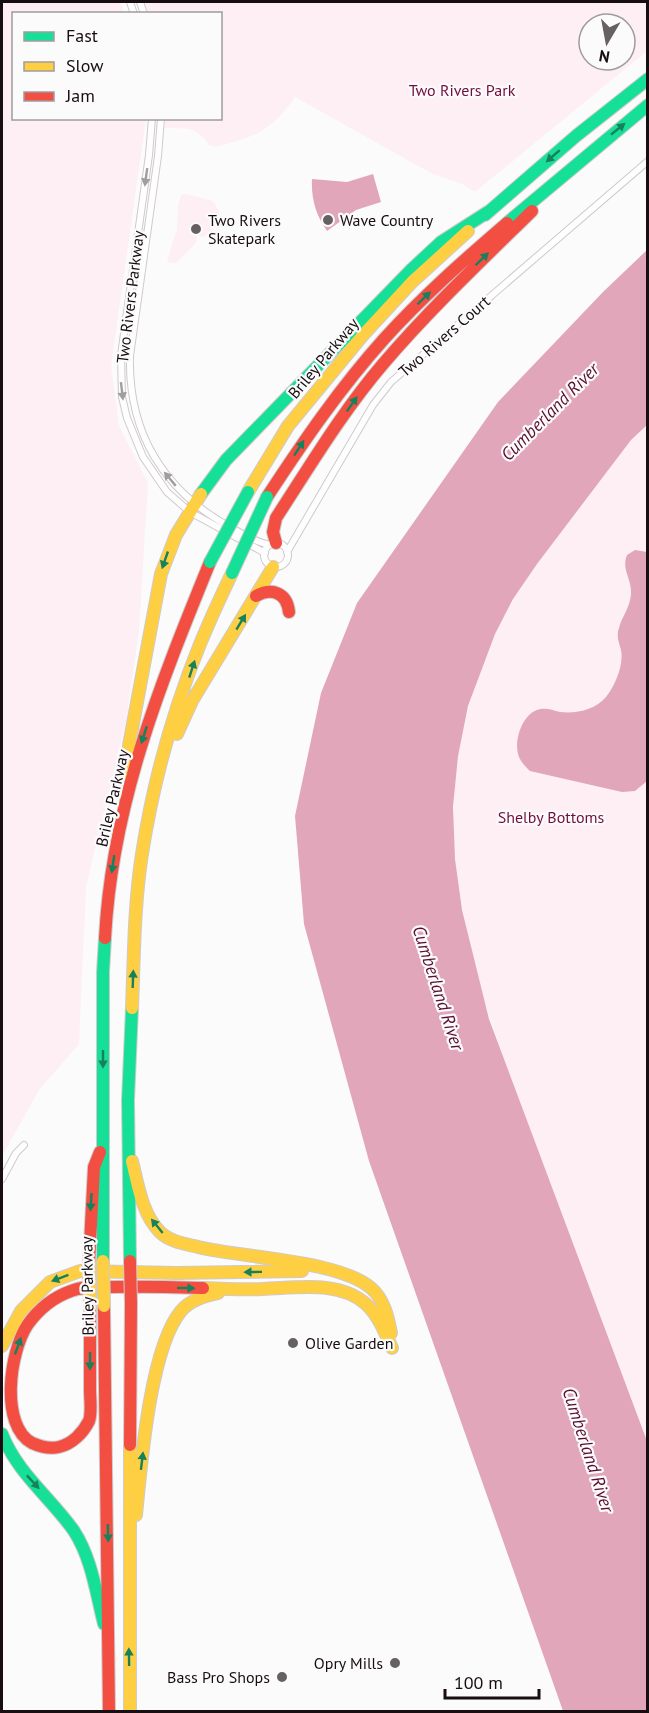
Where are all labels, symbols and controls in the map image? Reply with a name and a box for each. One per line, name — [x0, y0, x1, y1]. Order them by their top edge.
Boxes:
legend — [12, 12, 222, 120]
north arrow — [577, 12, 637, 72]
text: Fast — [66, 24, 98, 47]
text: N — [597, 46, 611, 68]
text: Slow — [66, 54, 104, 77]
park label: Two Rivers Park — [409, 80, 516, 100]
text: Jam — [65, 84, 95, 107]
one-way arrow — [611, 123, 626, 136]
one-way arrow — [546, 149, 561, 163]
one-way arrow — [141, 167, 150, 186]
place label: Two Rivers Skatepark — [208, 210, 281, 248]
place label: Wave Country — [340, 210, 434, 230]
marker: Wave Country — [321, 213, 335, 227]
marker: Two Rivers Skatepark — [189, 222, 203, 236]
street label: Two Rivers Parkway — [112, 229, 148, 365]
one-way arrow — [475, 252, 490, 266]
street label: Two Rivers Court — [394, 291, 494, 381]
one-way arrow — [416, 291, 431, 305]
street label: Briley Parkway — [283, 313, 363, 402]
water label: Cumberland River — [496, 357, 604, 466]
one-way arrow — [117, 381, 127, 400]
one-way arrow — [346, 396, 358, 412]
one-way arrow — [293, 440, 305, 456]
one-way arrow — [164, 472, 177, 487]
one-way arrow — [160, 552, 170, 570]
one-way arrow — [236, 613, 246, 630]
one-way arrow — [187, 660, 197, 678]
one-way arrow — [139, 726, 149, 744]
street label: Briley Parkway — [91, 747, 133, 849]
park label: Shelby Bottoms — [498, 807, 605, 827]
one-way arrow — [109, 855, 118, 874]
water label: Cumberland River — [408, 923, 470, 1054]
one-way arrow — [128, 970, 137, 989]
one-way arrow — [98, 1049, 108, 1068]
one-way arrow — [86, 1192, 96, 1211]
one-way arrow — [152, 1219, 164, 1234]
street label: Briley Parkway — [76, 1236, 98, 1336]
one-way arrow — [244, 1268, 263, 1277]
one-way arrow — [51, 1274, 69, 1284]
one-way arrow — [177, 1283, 196, 1293]
place label: Olive Garden — [305, 1333, 394, 1353]
marker: Olive Garden — [286, 1336, 300, 1350]
one-way arrow — [14, 1337, 23, 1355]
one-way arrow — [86, 1352, 95, 1371]
water label: Cumberland River — [558, 1385, 620, 1516]
one-way arrow — [138, 1451, 147, 1470]
one-way arrow — [26, 1474, 39, 1489]
one-way arrow — [103, 1523, 113, 1542]
one-way arrow — [125, 1648, 134, 1667]
place label: Opry Mills — [314, 1653, 383, 1673]
marker: Opry Mills — [388, 1656, 402, 1670]
scale bar — [445, 1662, 540, 1700]
place label: Bass Pro Shops — [167, 1667, 270, 1687]
marker: Bass Pro Shops — [275, 1670, 289, 1684]
text: 100 m — [454, 1671, 503, 1694]

